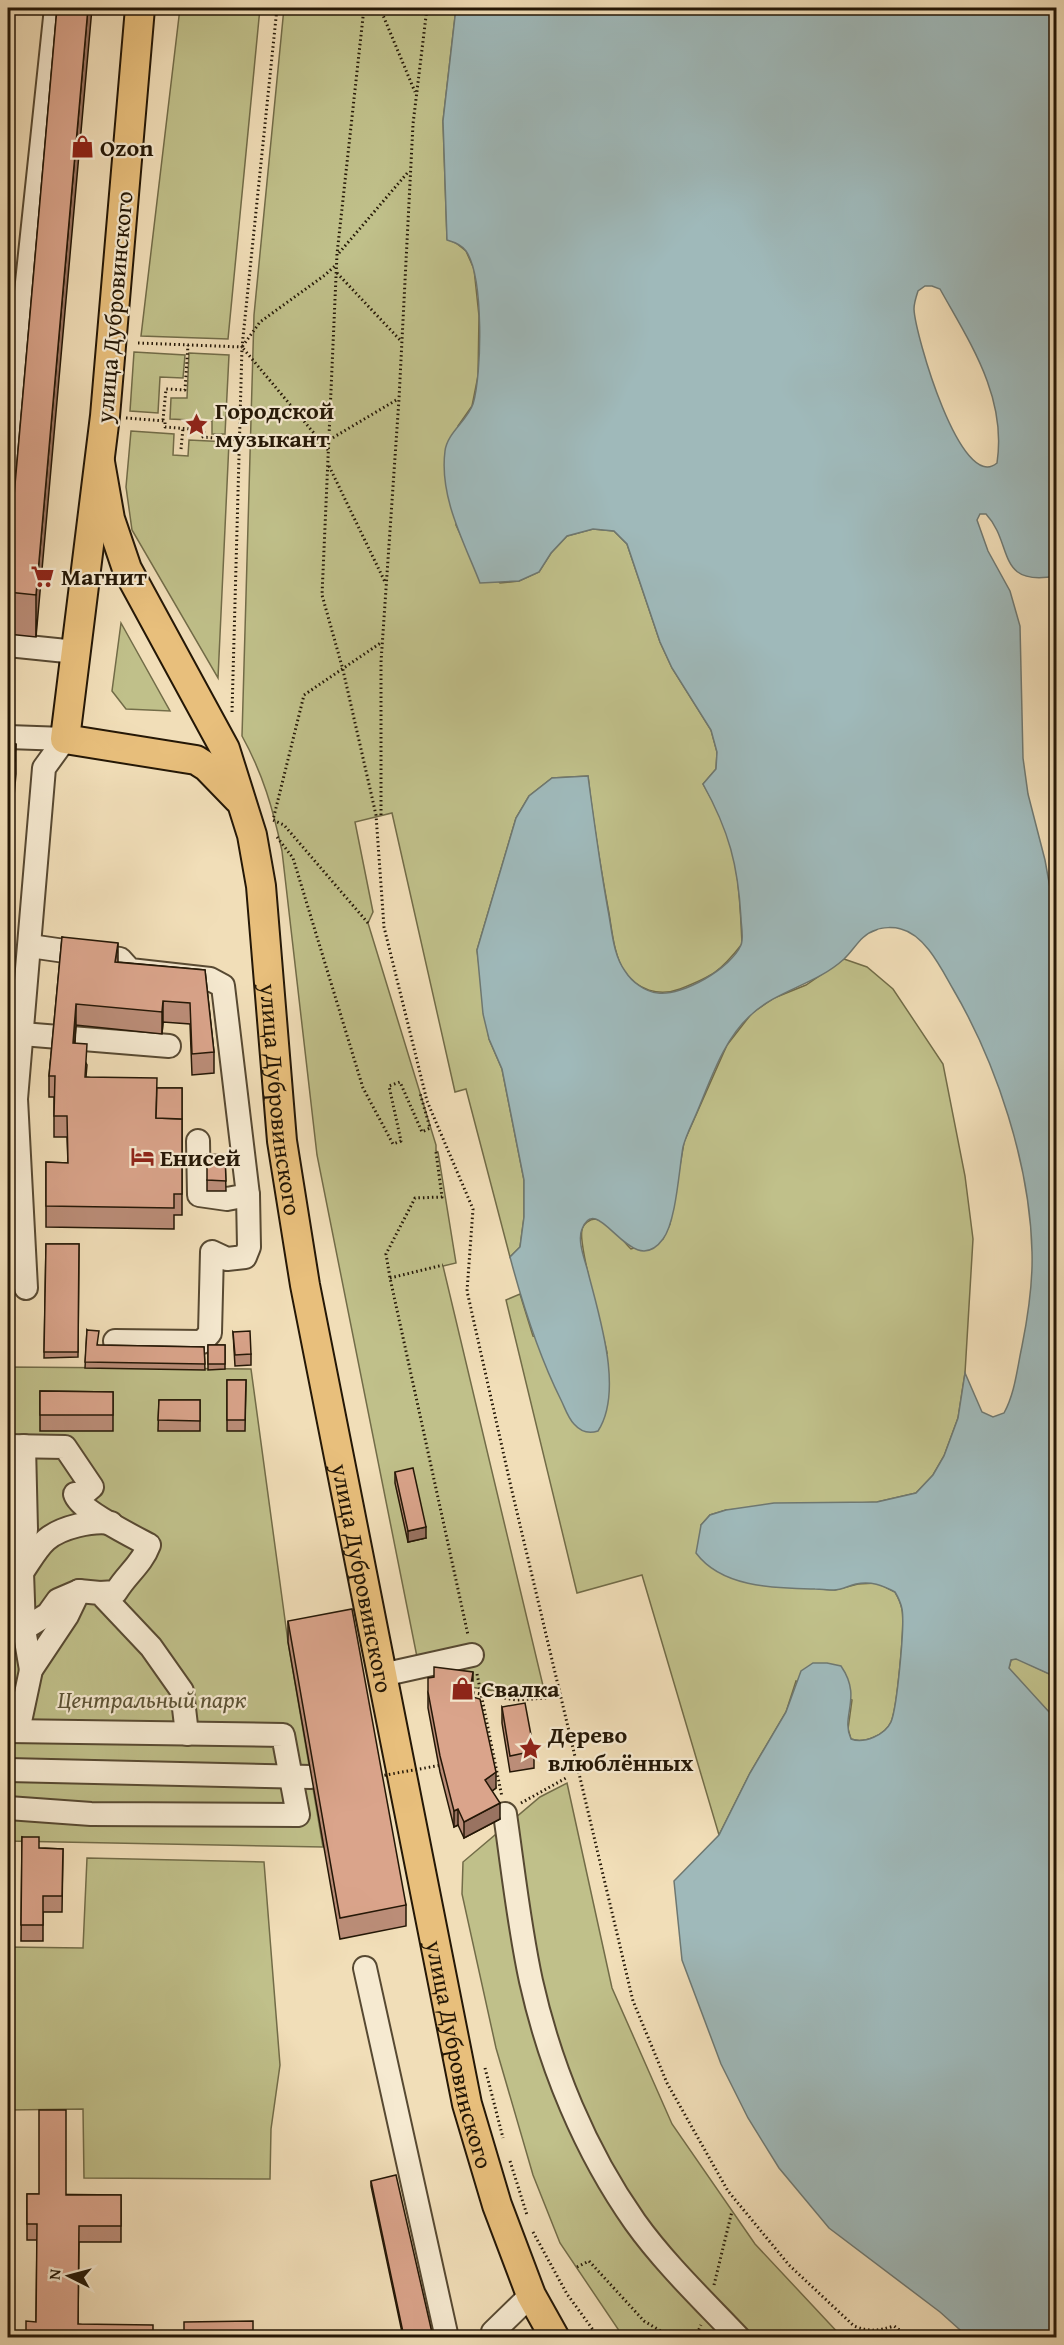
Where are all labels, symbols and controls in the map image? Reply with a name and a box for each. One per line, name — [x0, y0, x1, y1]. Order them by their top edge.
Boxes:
place label: Ozon — [100, 130, 154, 165]
shop icon: Ozon — [69, 134, 95, 160]
street label: улица Дубровинского — [86, 189, 142, 426]
place label: Городской музыкант — [215, 393, 334, 456]
place icon: Городской музыкант — [184, 411, 210, 437]
place label: Магнит — [61, 559, 147, 594]
supermarket icon: Магнит — [30, 563, 56, 589]
street label: улица Дубровинского — [252, 981, 311, 1218]
place label: Енисей — [160, 1140, 241, 1175]
hotel icon: Енисей — [129, 1144, 155, 1170]
street label: улица Дубровинского — [323, 1459, 403, 1696]
place label: Свалка — [481, 1671, 560, 1706]
shop icon: Свалка — [450, 1675, 476, 1701]
park label: Центральный парк — [57, 1682, 247, 1717]
place label: Дерево влюблённых — [547, 1717, 694, 1780]
place icon: Дерево влюблённых — [517, 1735, 543, 1761]
street label: улица Дубровинского — [417, 1936, 503, 2173]
north arrow — [39, 2246, 99, 2306]
text: N — [42, 2268, 67, 2281]

